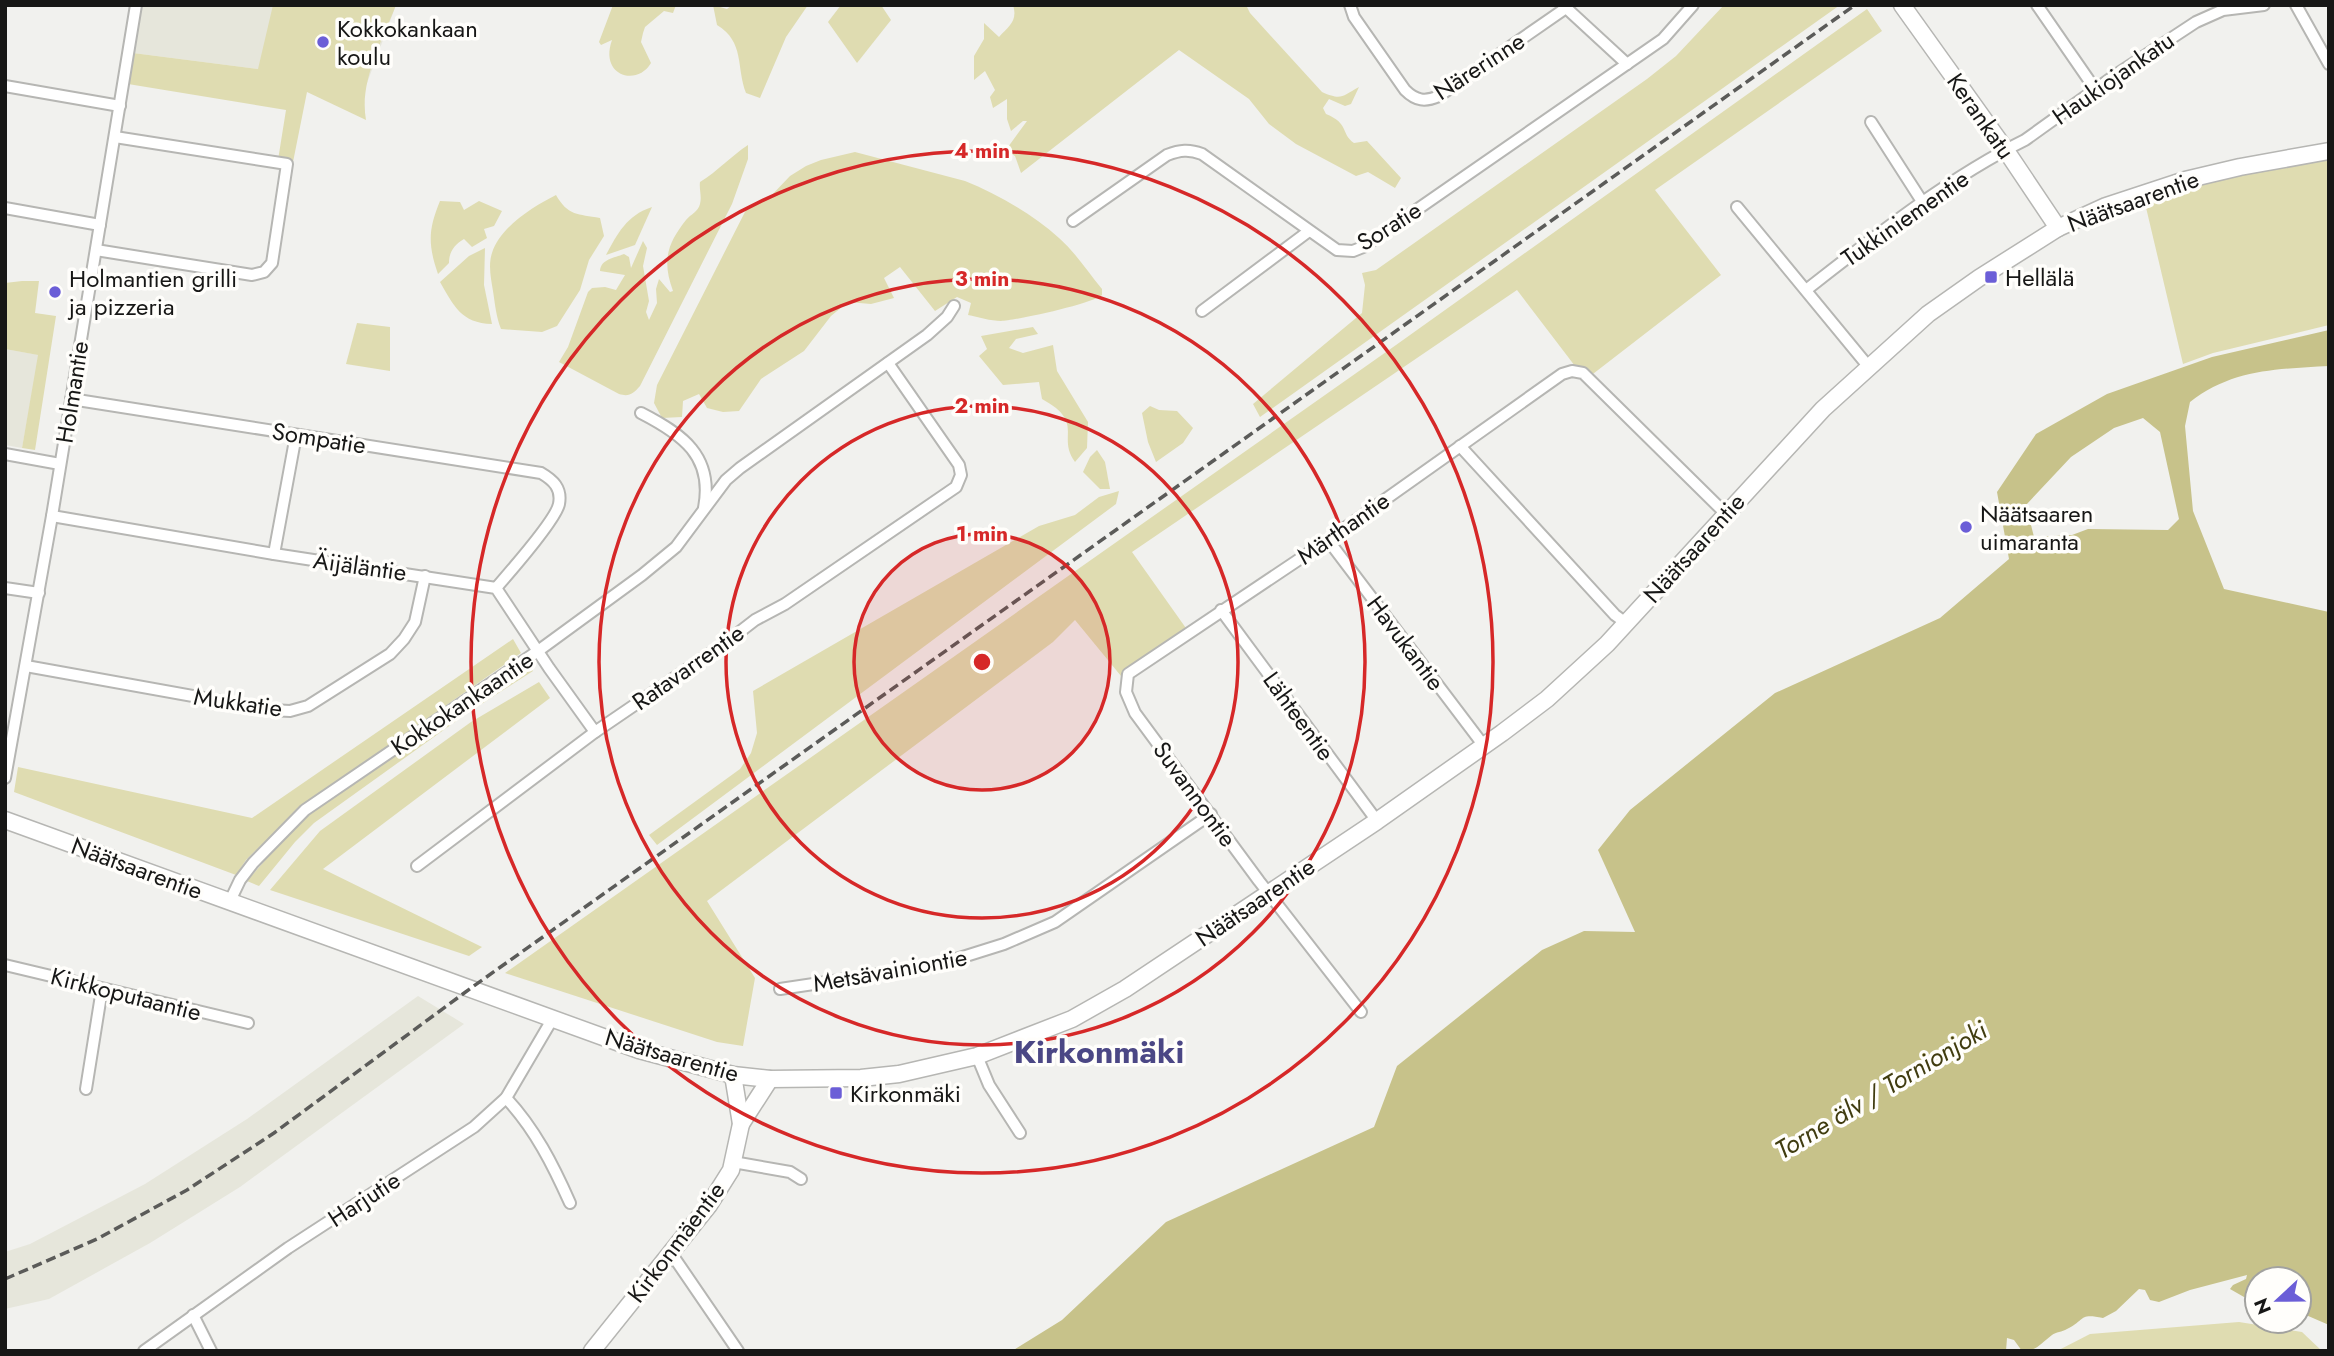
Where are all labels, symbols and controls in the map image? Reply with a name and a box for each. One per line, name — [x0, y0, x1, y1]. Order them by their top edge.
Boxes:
place label: Kokkokankaan koulu — [337, 11, 478, 74]
street label: Närerinne — [1426, 23, 1532, 109]
street label: Haukiojankatu — [2045, 23, 2181, 133]
marker: Kokkokankaan koulu — [315, 34, 331, 50]
street label: Kerankatu — [1939, 66, 2023, 166]
text: 4 min — [954, 136, 1010, 166]
street label: Tukkiniementie — [1834, 161, 1976, 275]
street label: Näätsaarentie — [2062, 161, 2204, 241]
street label: Soratie — [1350, 193, 1428, 259]
place label: Hellälä — [2005, 260, 2074, 295]
place label: Holmantien grilli ja pizzeria — [67, 261, 237, 324]
text: 3 min — [955, 264, 1009, 294]
marker: Hellälä — [1983, 269, 1999, 285]
marker: Holmantien grilli ja pizzeria — [47, 284, 63, 300]
street label: Holmantie — [47, 338, 97, 446]
text: 2 min — [954, 391, 1010, 421]
street label: Sompatie — [270, 413, 368, 463]
street label: Märthantie — [1289, 483, 1397, 573]
street label: Näätsaarentie — [1635, 485, 1753, 611]
place label: Näätsaaren uimaranta — [1980, 496, 2093, 559]
text: 1 min — [956, 519, 1008, 549]
marker: Näätsaaren uimaranta — [1958, 519, 1974, 535]
street label: Äijäläntie — [311, 542, 409, 590]
street label: Havukantie — [1359, 588, 1453, 698]
street label: Ratavarrentie — [625, 615, 751, 719]
street label: Kokkokankaantie — [384, 642, 540, 764]
centre of rings — [970, 650, 994, 674]
street label: Lähteentie — [1255, 664, 1343, 768]
street label: Mukkatie — [191, 678, 285, 726]
street label: Suvannontie — [1145, 734, 1245, 854]
street label: Näätsaarentie — [66, 828, 208, 908]
street label: Näätsaarentie — [1188, 849, 1322, 955]
street label: Metsävainiontie — [810, 939, 970, 1001]
street label: Kirkkoputaantie — [47, 958, 205, 1030]
water label: Torne älv / Tornionjoki — [1768, 1011, 1995, 1169]
street label: Näätsaarentie — [601, 1019, 743, 1091]
district label: Kirkonmäki — [1014, 1029, 1184, 1075]
place label: Kirkonmäki — [850, 1076, 961, 1111]
marker: Kirkonmäki — [828, 1085, 844, 1101]
street label: Harjutie — [321, 1163, 407, 1235]
street label: Kirkonmäentie — [619, 1174, 733, 1310]
north arrow — [2243, 1265, 2313, 1335]
text: N — [2247, 1294, 2278, 1318]

